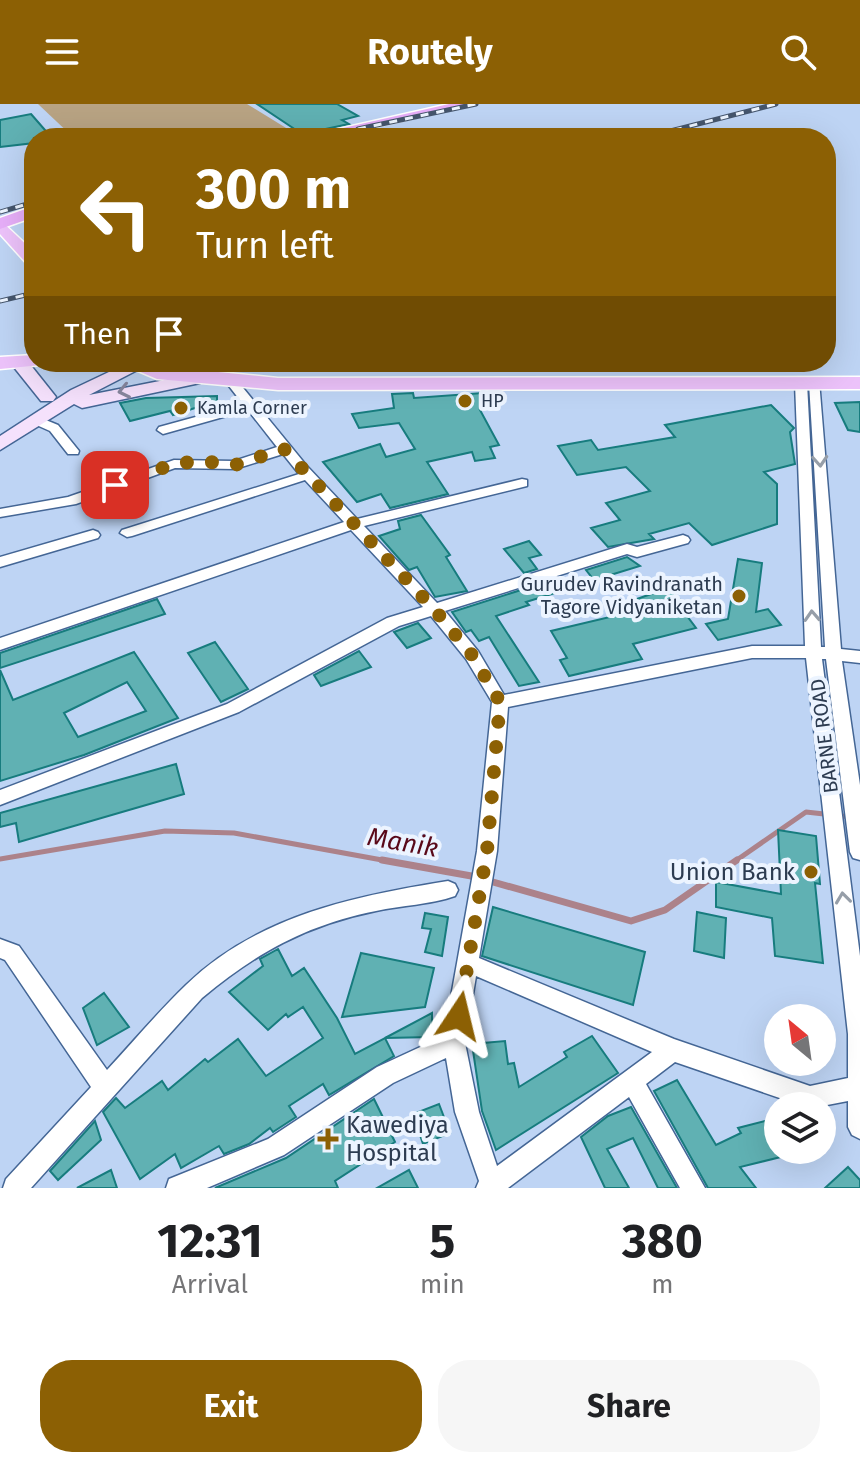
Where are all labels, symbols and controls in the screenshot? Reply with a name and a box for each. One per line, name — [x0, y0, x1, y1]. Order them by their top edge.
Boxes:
icon: menu — [40, 30, 84, 74]
text: Routely — [367, 30, 493, 74]
icon: search — [776, 30, 820, 74]
text: 300 m — [196, 156, 351, 223]
icon: left — [64, 160, 168, 264]
text: Turn left — [196, 224, 334, 268]
icon: arrive — [147, 312, 191, 356]
text: Then — [64, 316, 131, 352]
one-way arrow — [118, 382, 131, 399]
place label: HP — [481, 390, 504, 412]
marker: HP — [456, 392, 474, 410]
place label: Kamla Corner — [197, 397, 307, 419]
marker: Kamla Corner — [172, 399, 190, 417]
pin — [81, 451, 149, 519]
one-way arrow — [812, 455, 829, 468]
icon: arrive — [93, 463, 137, 507]
place label: Gurudev Ravindranath Tagore Vidyaniketan — [520, 572, 723, 619]
marker: Gurudev Ravindranath Tagore Vidyaniketan — [730, 587, 748, 605]
one-way arrow — [803, 609, 820, 622]
street label: BARNE ROAD — [805, 677, 843, 795]
water label: Manik — [365, 821, 441, 864]
place label: Union Bank — [670, 858, 796, 886]
marker: Union Bank — [802, 863, 820, 881]
one-way arrow — [835, 891, 852, 905]
position arrow — [417, 974, 501, 1058]
north arrow — [764, 1004, 836, 1076]
map controls — [764, 1004, 836, 1164]
button: layers — [764, 1092, 836, 1164]
place label: Kawediya Hospital — [346, 1111, 449, 1167]
marker: Kawediya Hospital — [317, 1128, 339, 1150]
text: 12:31 — [157, 1212, 263, 1270]
text: 5 — [429, 1212, 455, 1270]
text: 380 — [622, 1212, 703, 1270]
text: Arrival — [172, 1269, 248, 1300]
text: min — [420, 1269, 465, 1300]
text: m — [651, 1269, 674, 1300]
button: Exit — [40, 1360, 422, 1452]
button: Share — [438, 1360, 820, 1452]

